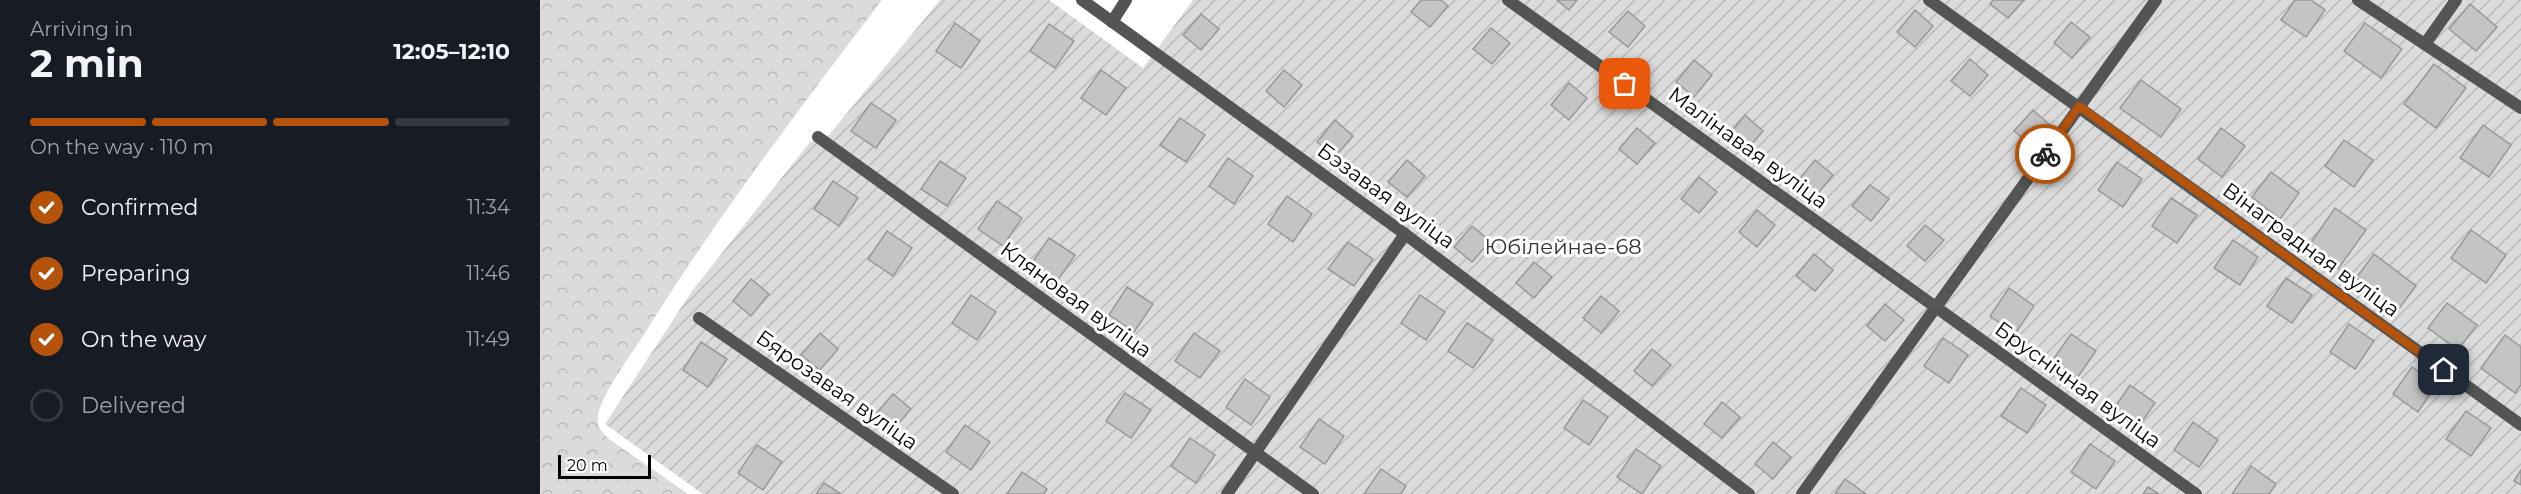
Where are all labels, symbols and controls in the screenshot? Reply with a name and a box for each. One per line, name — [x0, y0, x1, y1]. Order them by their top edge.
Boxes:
text: Arriving in — [30, 17, 133, 41]
text: 12:05–12:10 — [393, 38, 510, 65]
text: 2 min — [30, 39, 144, 87]
pin — [1599, 58, 1650, 109]
icon: bag — [1608, 67, 1641, 100]
street label: Малінавая вуліца — [1664, 81, 1833, 214]
courier — [2015, 124, 2075, 184]
text: On the way · 110 m — [30, 135, 214, 159]
street label: Бэзавая вуліца — [1313, 137, 1460, 254]
icon: bike — [2029, 138, 2062, 171]
street label: Вінаградная вуліца — [2218, 177, 2405, 322]
icon: check — [30, 191, 63, 224]
text: Confirmed — [81, 194, 198, 221]
text: 11:34 — [467, 195, 510, 219]
park label: Юбілейнае-68 — [1484, 234, 1642, 259]
street label: Кляновая вуліца — [996, 236, 1157, 363]
icon: check — [30, 257, 63, 290]
text: Preparing — [81, 260, 190, 287]
text: 11:46 — [466, 261, 510, 285]
street label: Бруснічная вуліца — [1990, 316, 2166, 453]
icon: check — [30, 323, 63, 356]
street label: Бярозавая вуліца — [752, 324, 923, 455]
text: On the way — [81, 326, 206, 353]
text: 11:49 — [466, 327, 510, 351]
pin — [2418, 344, 2469, 395]
icon: home — [2427, 353, 2460, 386]
text: Delivered — [81, 392, 186, 419]
scale bar — [558, 452, 651, 480]
text: 20 m — [567, 456, 608, 475]

